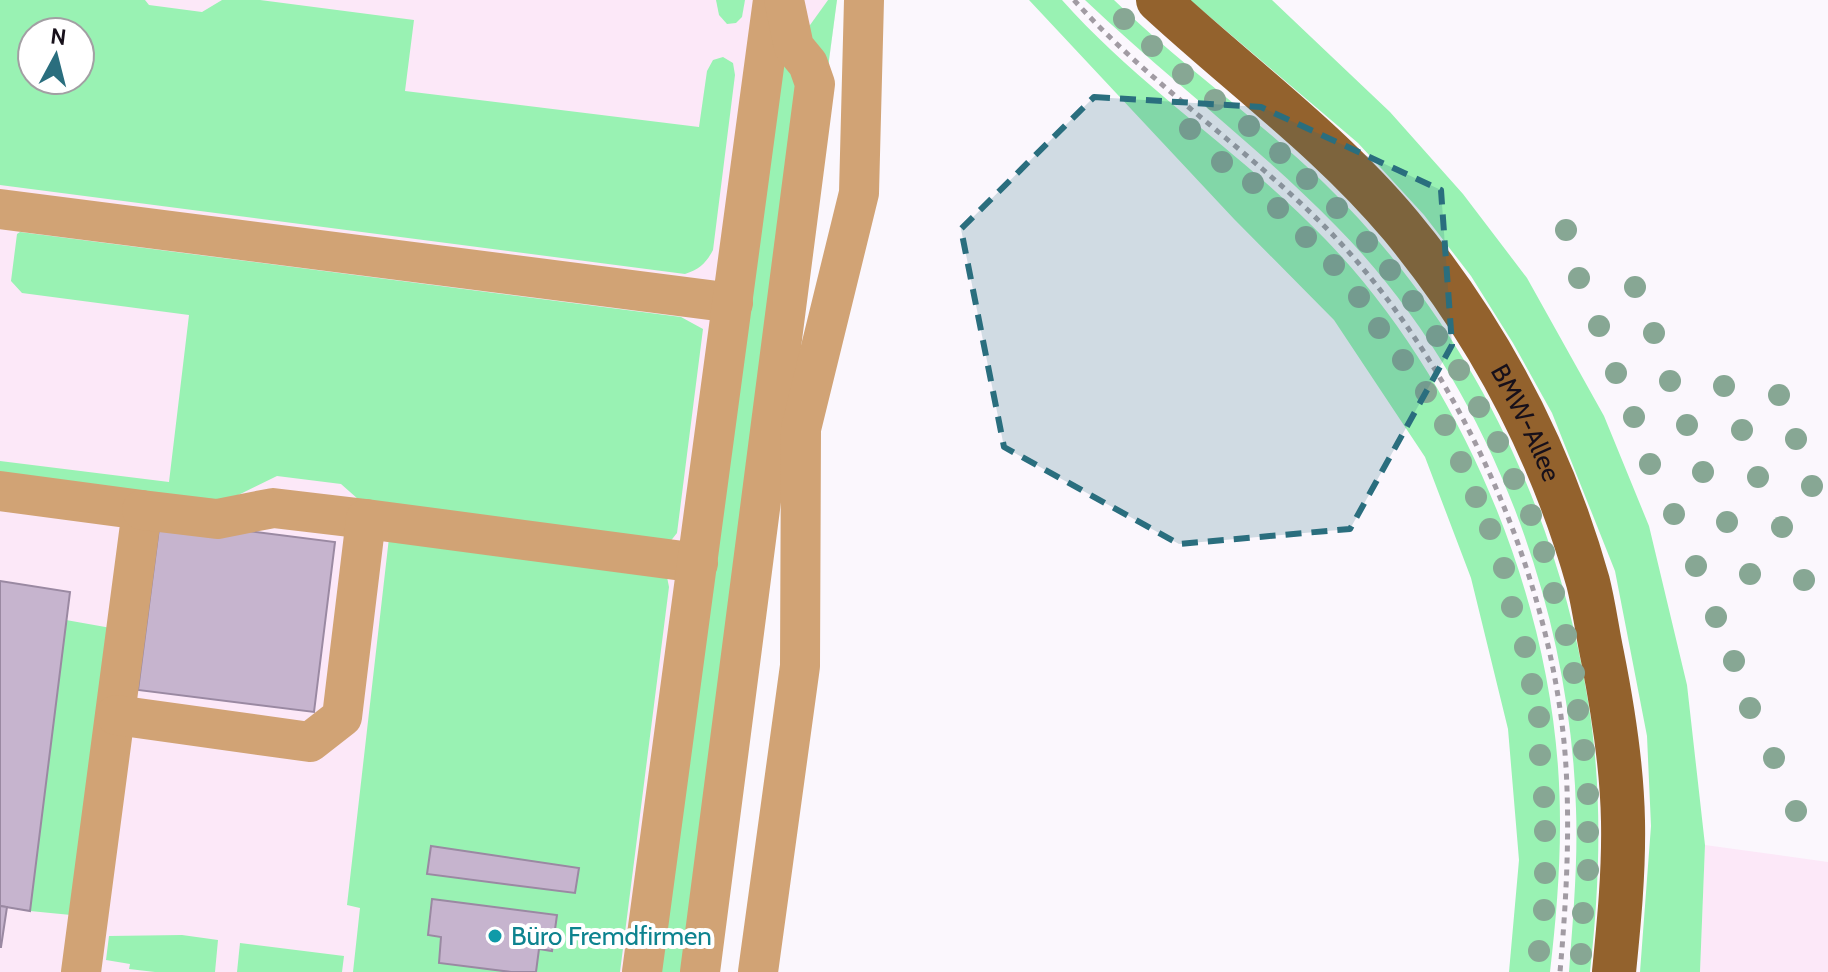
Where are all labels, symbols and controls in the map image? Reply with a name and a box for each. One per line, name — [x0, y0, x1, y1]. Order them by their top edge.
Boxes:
north arrow — [16, 16, 96, 96]
text: N — [49, 22, 68, 51]
street label: BMW-Allee — [1484, 358, 1568, 486]
place label: Büro Fremdfirmen — [511, 920, 712, 952]
marker: Büro Fremdfirmen — [486, 927, 504, 945]

